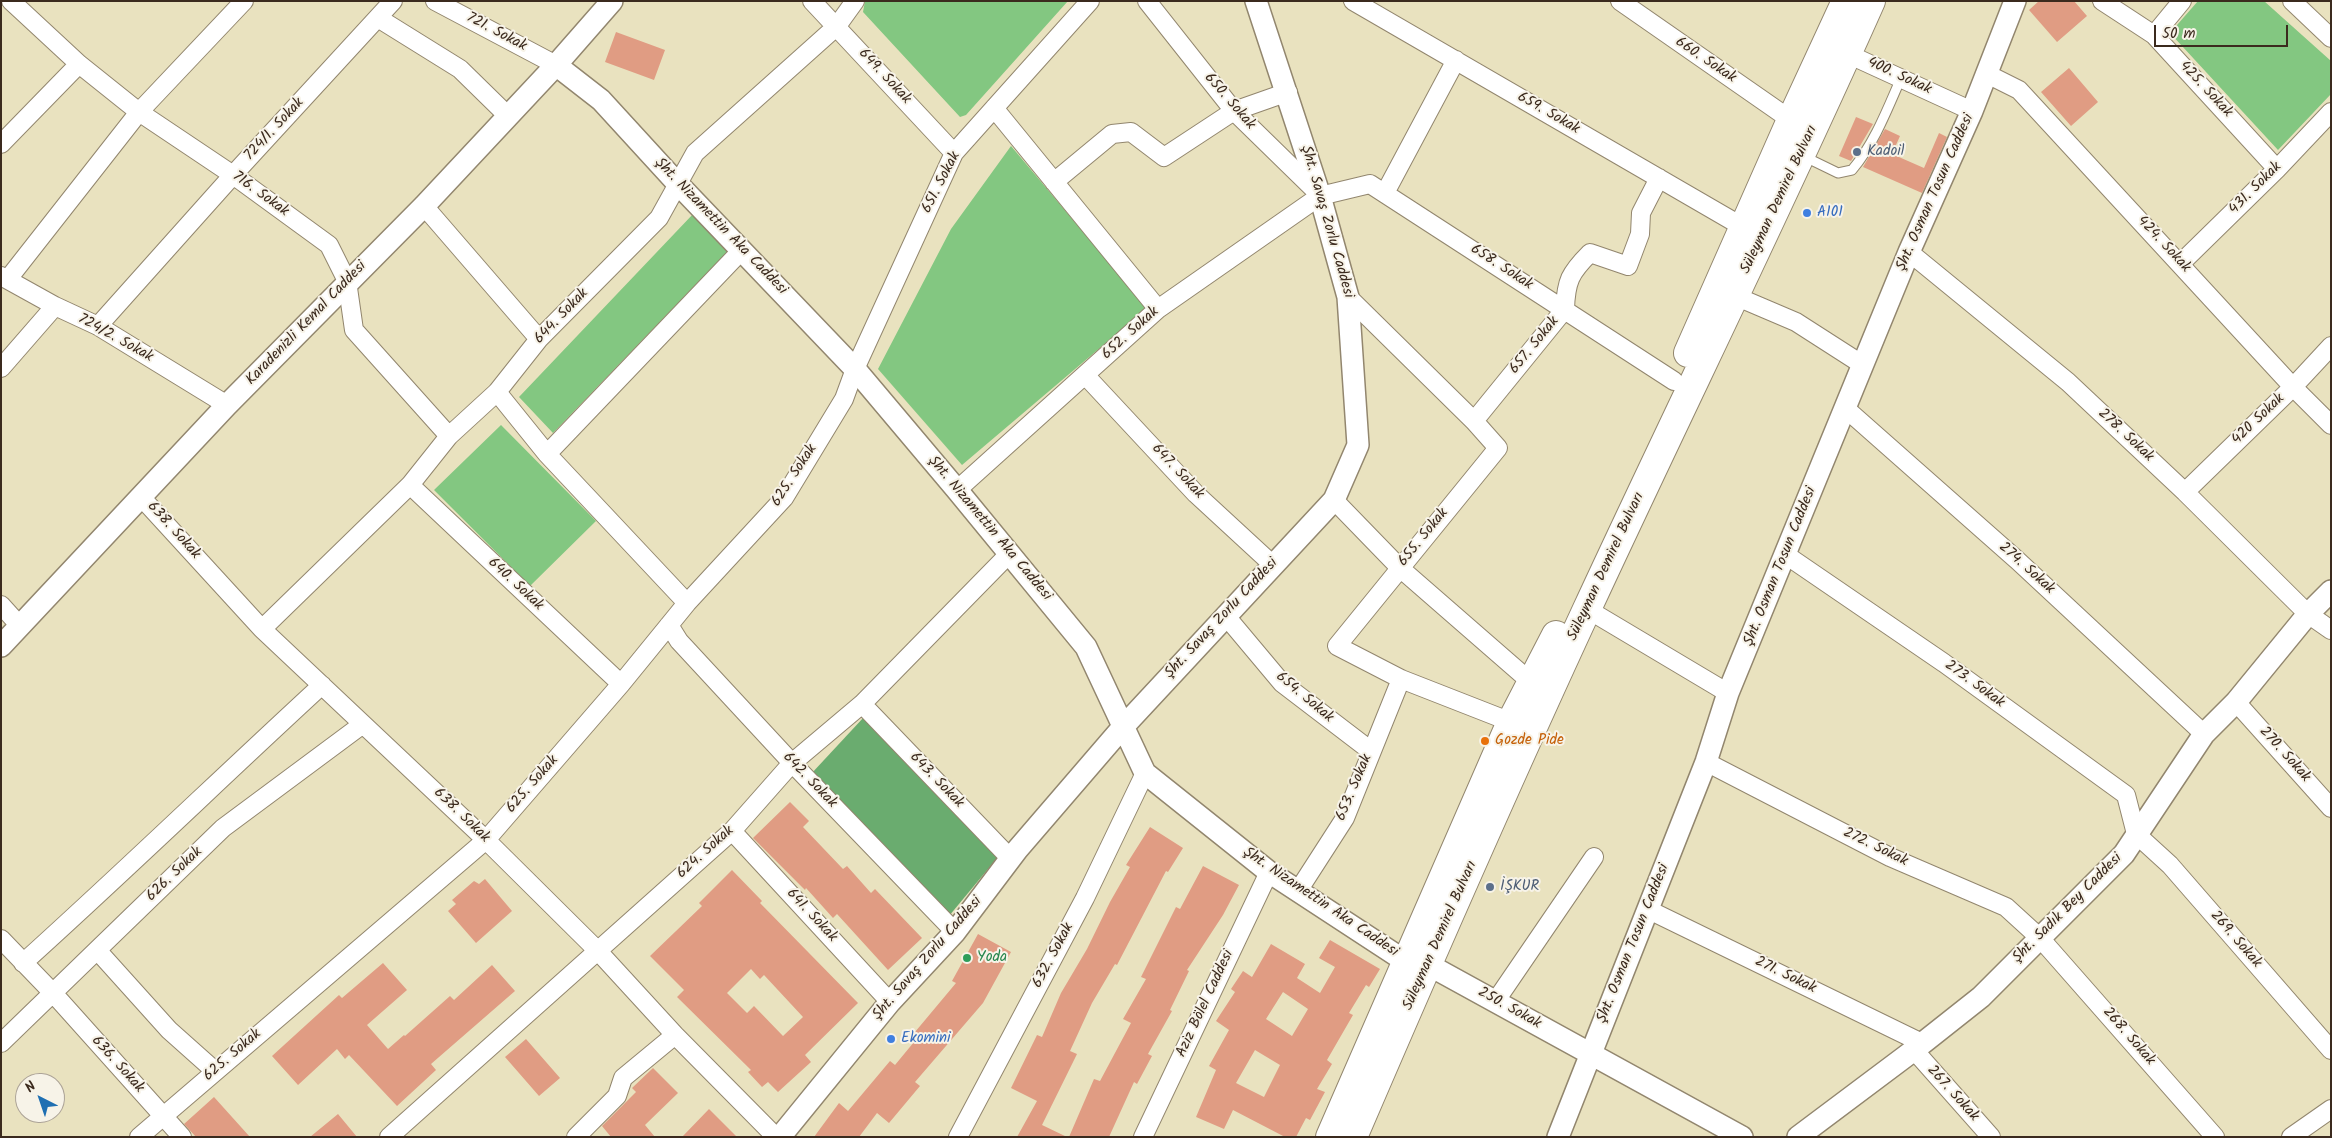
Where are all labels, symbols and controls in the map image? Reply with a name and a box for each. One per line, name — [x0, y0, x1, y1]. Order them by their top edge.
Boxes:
street label: 721. Sokak — [463, 10, 529, 56]
scale bar — [2157, 15, 2291, 47]
text: 50 m — [2162, 22, 2196, 46]
street label: 660. Sokak — [1671, 34, 1739, 88]
street label: 649. Sokak — [854, 45, 914, 109]
street label: 400. Sokak — [1864, 54, 1934, 100]
street label: 425. Sokak — [2174, 58, 2236, 122]
street label: 650. Sokak — [1199, 70, 1259, 134]
street label: 659. Sokak — [1514, 89, 1582, 139]
street label: 724/1. Sokak — [241, 95, 309, 165]
street label: Şht. Osman Tosun Caddesi — [1893, 112, 1979, 274]
street label: Süleyman Demirel Bulvarı — [1738, 123, 1822, 277]
place label: Kadoil — [1867, 143, 1904, 161]
street label: Şht. Savaş Zorlu Caddesi — [1296, 144, 1356, 300]
marker: Kadoil — [1851, 146, 1863, 158]
street label: 651. Sokak — [919, 149, 965, 217]
street label: Şht. Nizamettin Aka Caddesi — [650, 155, 790, 299]
street label: 431. Sokak — [2226, 159, 2286, 219]
street label: 716. Sokak — [228, 168, 292, 222]
place label: A101 — [1817, 204, 1843, 222]
marker: A101 — [1801, 207, 1813, 219]
street label: 424. Sokak — [2132, 213, 2194, 277]
street label: 658. Sokak — [1466, 241, 1536, 295]
street label: Karadenizli Kemal Caddesi — [243, 258, 371, 390]
street label: 644. Sokak — [531, 285, 593, 349]
street label: 652. Sokak — [1099, 304, 1163, 364]
street label: 724/2. Sokak — [74, 311, 156, 367]
street label: 657. Sokak — [1506, 314, 1564, 378]
street label: 420 Sokak — [2229, 390, 2289, 450]
street label: 278. Sokak — [2093, 406, 2157, 466]
street label: 647. Sokak — [1147, 441, 1207, 503]
street label: 625. Sokak — [768, 442, 822, 510]
street label: Şht. Nizamettin Aka Caddesi — [923, 453, 1055, 605]
street label: Şht. Osman Tosun Caddesi — [1741, 485, 1821, 649]
street label: Süleyman Demirel Bulvarı — [1565, 490, 1649, 644]
street label: 638. Sokak — [142, 498, 204, 564]
street label: 655. Sokak — [1395, 505, 1453, 571]
street label: 274. Sokak — [1994, 539, 2058, 599]
street label: 640. Sokak — [483, 555, 547, 615]
street label: Şht. Savaş Zorlu Caddesi — [1162, 555, 1282, 683]
street label: 273. Sokak — [1941, 657, 2007, 713]
street label: 654. Sokak — [1271, 669, 1337, 727]
street label: 270. Sokak — [2254, 724, 2314, 786]
place label: Gozde Pide — [1495, 732, 1564, 750]
marker: Gozde Pide — [1479, 735, 1491, 747]
street label: 642. Sokak — [778, 749, 840, 813]
street label: 643. Sokak — [905, 749, 967, 813]
street label: 625. Sokak — [503, 752, 563, 818]
street label: 653. Sokak — [1333, 752, 1377, 824]
street label: 638. Sokak — [429, 785, 493, 847]
street label: 624. Sokak — [674, 823, 738, 883]
street label: 272. Sokak — [1840, 825, 1910, 871]
street label: 626. Sokak — [143, 844, 207, 906]
street label: Şht. Nizamettin Aka Caddesi — [1239, 844, 1401, 962]
street label: Şht. Sadık Bey Caddesi — [2009, 850, 2127, 968]
street label: Süleyman Demirel Bulvarı — [1400, 859, 1482, 1013]
street label: Şht. Osman Tosun Caddesi — [1594, 862, 1674, 1026]
place label: İŞKUR — [1500, 878, 1539, 896]
marker: İŞKUR — [1484, 881, 1496, 893]
street label: 641. Sokak — [782, 885, 840, 947]
street label: Şht. Savaş Zorlu Caddesi — [869, 893, 987, 1025]
street label: 269. Sokak — [2205, 908, 2265, 972]
street label: 632. Sokak — [1029, 920, 1079, 992]
street label: Aziz Bölel Caddesi — [1173, 948, 1239, 1060]
place label: Yoda — [977, 949, 1007, 967]
marker: Yoda — [961, 952, 973, 964]
street label: 271. Sokak — [1751, 953, 1819, 999]
street label: 250. Sokak — [1474, 984, 1544, 1034]
street label: 268. Sokak — [2098, 1004, 2158, 1070]
street label: 625. Sokak — [200, 1026, 266, 1086]
place label: Ekomini — [901, 1030, 951, 1048]
street label: 636. Sokak — [87, 1033, 147, 1097]
marker: Ekomini — [885, 1033, 897, 1045]
street label: 267. Sokak — [1922, 1062, 1982, 1126]
north arrow — [15, 1073, 65, 1123]
text: N — [20, 1076, 41, 1099]

